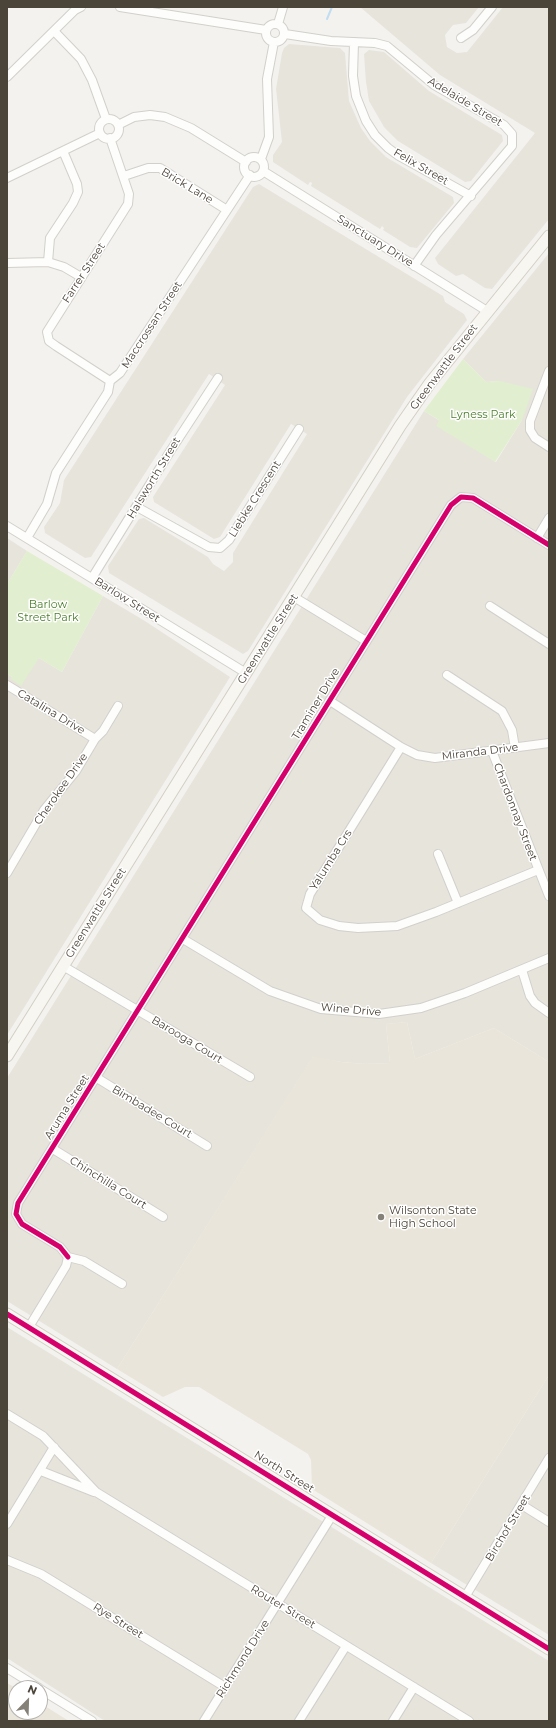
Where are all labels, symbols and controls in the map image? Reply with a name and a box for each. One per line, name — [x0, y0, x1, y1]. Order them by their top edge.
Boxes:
street label: Adelaide Street — [425, 75, 505, 129]
street label: Felix Street — [391, 146, 451, 188]
street label: Brick Lane — [159, 165, 215, 207]
street label: Sanctuary Drive — [334, 212, 416, 270]
street label: Farrer Street — [60, 240, 108, 306]
street label: Maccrossan Street — [119, 279, 185, 371]
street label: Greenwattle Street — [407, 322, 481, 412]
park label: Lyness Park — [450, 408, 516, 422]
street label: Halsworth Street — [124, 435, 184, 521]
street label: Liebke Crescent — [226, 458, 284, 540]
street label: Barlow Street — [92, 575, 162, 625]
street label: Greenwattle Street — [235, 591, 301, 687]
park label: Barlow Street Park — [17, 598, 79, 624]
street label: Traminer Drive — [289, 666, 343, 742]
street label: Catalina Drive — [15, 687, 87, 737]
street label: Miranda Drive — [441, 741, 519, 763]
street label: Cherokee Drive — [31, 751, 91, 827]
street label: Chardonnay Street — [490, 761, 540, 863]
street label: Yalumba Crs — [307, 827, 355, 893]
street label: Greenwattle Street — [63, 865, 129, 961]
street label: Wine Drive — [320, 1001, 382, 1019]
street label: Barooga Court — [149, 1014, 225, 1066]
street label: Aruma Street — [42, 1072, 92, 1142]
street label: Bimbadee Court — [109, 1083, 195, 1141]
street label: Chinchilla Court — [67, 1154, 149, 1212]
place label: Wilsonton State High School — [389, 1204, 477, 1230]
marker: Wilsonton State High School — [376, 1212, 386, 1222]
street label: North Street — [251, 1448, 317, 1496]
street label: Birchof Street — [483, 1492, 533, 1564]
street label: Router Street — [248, 1582, 318, 1632]
street label: Rye Street — [91, 1600, 145, 1642]
street label: Richmond Drive — [214, 1618, 272, 1700]
north arrow — [8, 1680, 48, 1720]
text: N — [25, 1682, 39, 1698]

